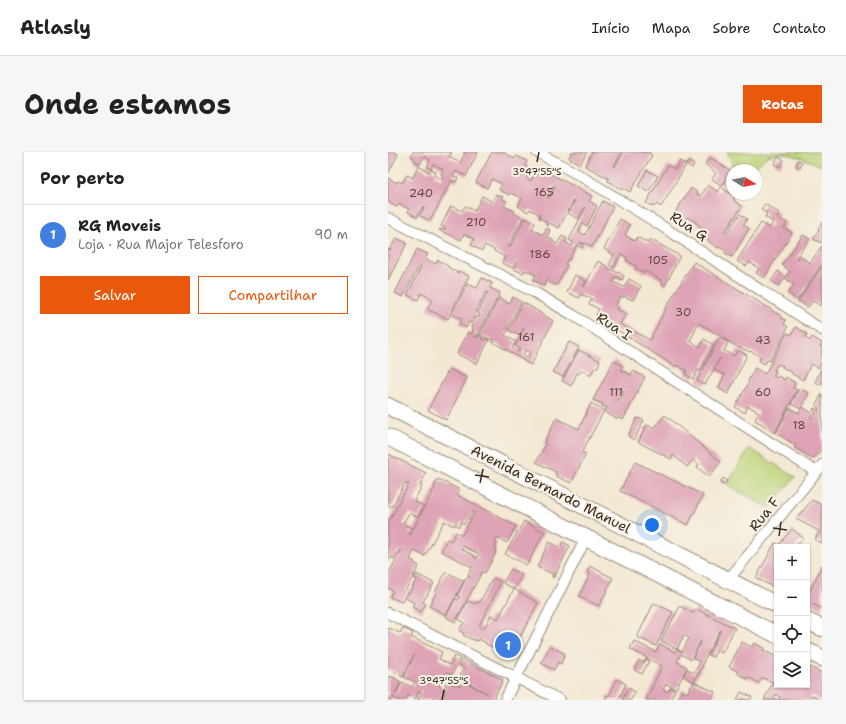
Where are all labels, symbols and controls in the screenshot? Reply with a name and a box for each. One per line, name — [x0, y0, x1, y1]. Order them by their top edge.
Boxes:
text: Atlasly — [20, 15, 91, 40]
text: Início — [591, 19, 630, 37]
text: Mapa — [652, 19, 691, 37]
text: Sobre — [713, 19, 750, 37]
text: Contato — [772, 19, 826, 37]
text: Onde estamos — [24, 85, 231, 123]
button: Rotas — [743, 85, 822, 123]
north arrow — [726, 164, 762, 200]
text: 3°47'55"S — [512, 165, 562, 178]
text: Por perto — [40, 167, 125, 189]
house number: 165 — [534, 184, 554, 200]
house number: 240 — [409, 185, 433, 201]
street label: Rua G — [667, 207, 712, 245]
house number: 210 — [466, 214, 486, 230]
text: RG Moveis — [78, 216, 161, 236]
text: 1 — [50, 226, 56, 243]
text: 90 m — [314, 226, 348, 243]
text: Loja · Rua Major Telesforo — [78, 236, 244, 253]
house number: 186 — [529, 246, 551, 262]
house number: 105 — [648, 252, 668, 268]
button: Salvar — [40, 276, 190, 314]
button: Compartilhar — [198, 276, 348, 314]
house number: 30 — [675, 304, 691, 320]
street label: Rua I — [593, 308, 635, 344]
house number: 161 — [517, 329, 535, 345]
house number: 43 — [755, 332, 771, 348]
house number: 111 — [609, 384, 623, 400]
house number: 60 — [755, 384, 771, 400]
house number: 18 — [792, 417, 806, 433]
street label: Avenida Bernardo Manuel — [468, 441, 635, 538]
street label: Rua F — [745, 493, 783, 535]
your location — [642, 515, 662, 535]
map controls — [774, 544, 810, 688]
button: + — [774, 544, 810, 580]
button: − — [774, 580, 810, 616]
button: locate — [774, 616, 810, 652]
pin: 1 — [495, 630, 521, 660]
button: layers — [774, 652, 810, 688]
text: 3°47'55"S — [419, 674, 469, 687]

